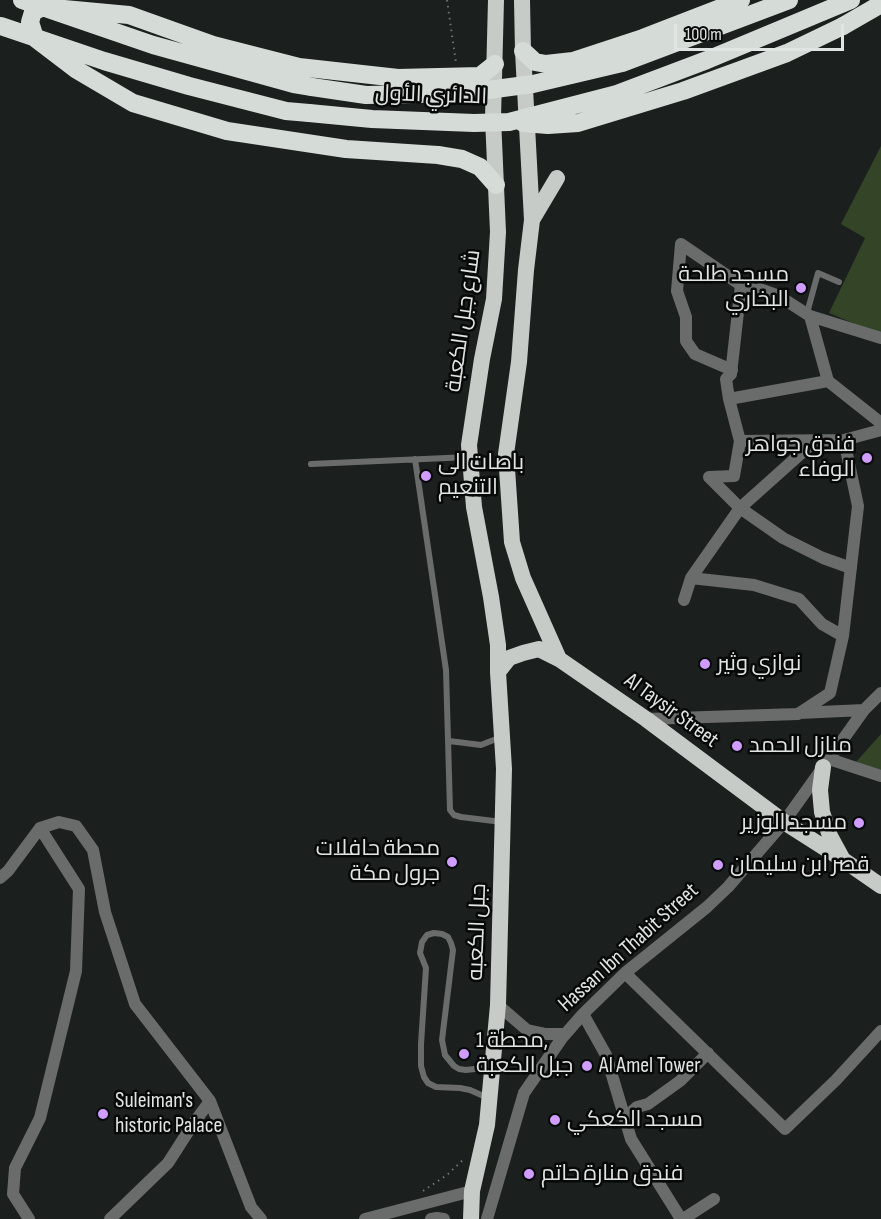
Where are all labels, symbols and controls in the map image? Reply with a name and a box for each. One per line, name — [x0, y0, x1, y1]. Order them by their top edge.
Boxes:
scale bar — [677, 12, 846, 50]
text: 100 m — [685, 24, 722, 45]
street label: الدائري الأول — [375, 81, 487, 111]
street label: شارع جبل الكعبة — [441, 248, 487, 394]
place label: مسجد طلحة البخاري — [678, 262, 789, 314]
marker: مسجد طلحة البخاري — [794, 281, 808, 295]
place label: فندق جواهر الوفاء — [746, 432, 855, 484]
place label: باصات الى التنعيم — [438, 450, 524, 502]
marker: فندق جواهر الوفاء — [860, 451, 874, 465]
marker: باصات الى التنعيم — [419, 469, 433, 483]
place label: نوازي وثير — [717, 651, 801, 677]
marker: نوازي وثير — [698, 657, 712, 671]
street label: Al Taysir Street — [619, 668, 723, 754]
place label: منازل الحمد — [749, 733, 852, 759]
marker: منازل الحمد — [730, 739, 744, 753]
place label: مسجد الوزير — [741, 810, 847, 836]
marker: مسجد الوزير — [852, 816, 866, 830]
place label: محطة حافلات جرول مكة — [316, 836, 440, 888]
place label: قصر ابن سليمان — [730, 852, 870, 878]
marker: محطة حافلات جرول مكة — [445, 855, 459, 869]
marker: قصر ابن سليمان — [711, 858, 725, 872]
street label: Hassan Ibn Thabit Street — [553, 878, 705, 1018]
street label: جبل الكعبه — [463, 883, 493, 981]
place label: محطة 1, جبل الكعبة — [476, 1028, 573, 1080]
marker: محطة 1, جبل الكعبة — [457, 1047, 471, 1061]
place label: Al Amel Tower — [599, 1053, 701, 1079]
marker: Al Amel Tower — [580, 1059, 594, 1073]
place label: Suleiman's historic Palace — [115, 1088, 222, 1140]
marker: Suleiman's historic Palace — [96, 1107, 110, 1121]
place label: مسجد الكعكي — [567, 1107, 703, 1133]
marker: مسجد الكعكي — [548, 1113, 562, 1127]
place label: فندق منارة حاتم — [541, 1161, 683, 1187]
marker: فندق منارة حاتم — [522, 1167, 536, 1181]

